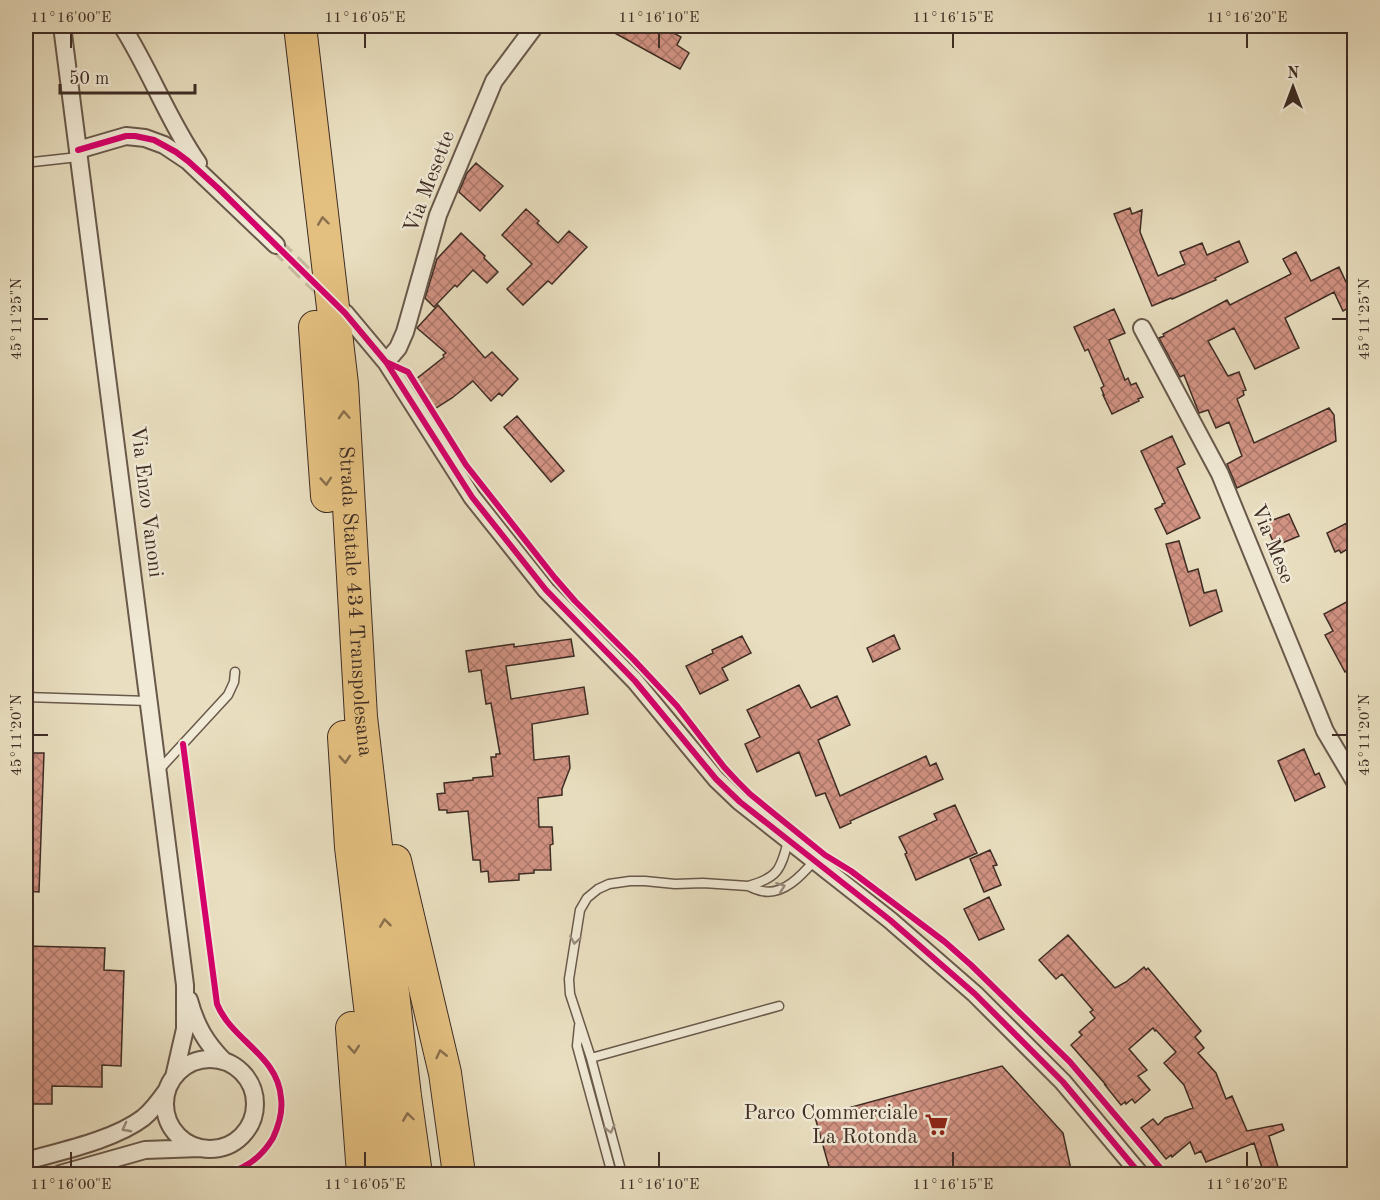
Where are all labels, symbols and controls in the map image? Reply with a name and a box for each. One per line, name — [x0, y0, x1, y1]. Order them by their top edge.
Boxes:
text: 11°16'00"E — [31, 11, 111, 26]
text: 11°16'05"E — [325, 11, 405, 26]
text: 11°16'10"E — [619, 11, 699, 26]
text: 11°16'15"E — [913, 11, 993, 26]
text: 11°16'20"E — [1207, 11, 1287, 26]
scale bar — [60, 57, 195, 95]
north arrow — [1263, 57, 1323, 117]
text: N — [1287, 66, 1300, 82]
text: 50 m — [69, 70, 109, 88]
street label: Via Mesette — [401, 128, 459, 236]
one-way arrow — [317, 216, 330, 225]
text: 45°11'25"N — [10, 278, 25, 360]
text: 45°11'25"N — [1358, 278, 1373, 360]
one-way arrow — [337, 410, 350, 419]
street label: Via Enzo Vanoni — [126, 425, 166, 579]
street label: Strada Statale 434 Transpolesana — [335, 445, 376, 758]
one-way arrow — [319, 476, 332, 485]
street label: Via Mese — [1247, 501, 1297, 587]
text: 45°11'20"N — [10, 694, 25, 776]
text: 45°11'20"N — [1358, 694, 1373, 776]
one-way arrow — [338, 754, 351, 763]
one-way arrow — [776, 882, 786, 895]
one-way arrow — [380, 918, 392, 927]
one-way arrow — [569, 935, 582, 945]
one-way arrow — [347, 1045, 360, 1054]
one-way arrow — [435, 1050, 448, 1060]
place label: Parco Commerciale La Rotonda — [744, 1103, 918, 1148]
one-way arrow — [403, 1112, 415, 1121]
supermarket icon: Parco Commerciale La Rotonda — [923, 1112, 949, 1138]
one-way arrow — [121, 1121, 132, 1132]
one-way arrow — [602, 1124, 615, 1134]
text: 11°16'00"E — [31, 1178, 111, 1193]
text: 11°16'05"E — [325, 1178, 405, 1193]
text: 11°16'10"E — [619, 1178, 699, 1193]
text: 11°16'15"E — [913, 1178, 993, 1193]
text: 11°16'20"E — [1207, 1178, 1287, 1193]

